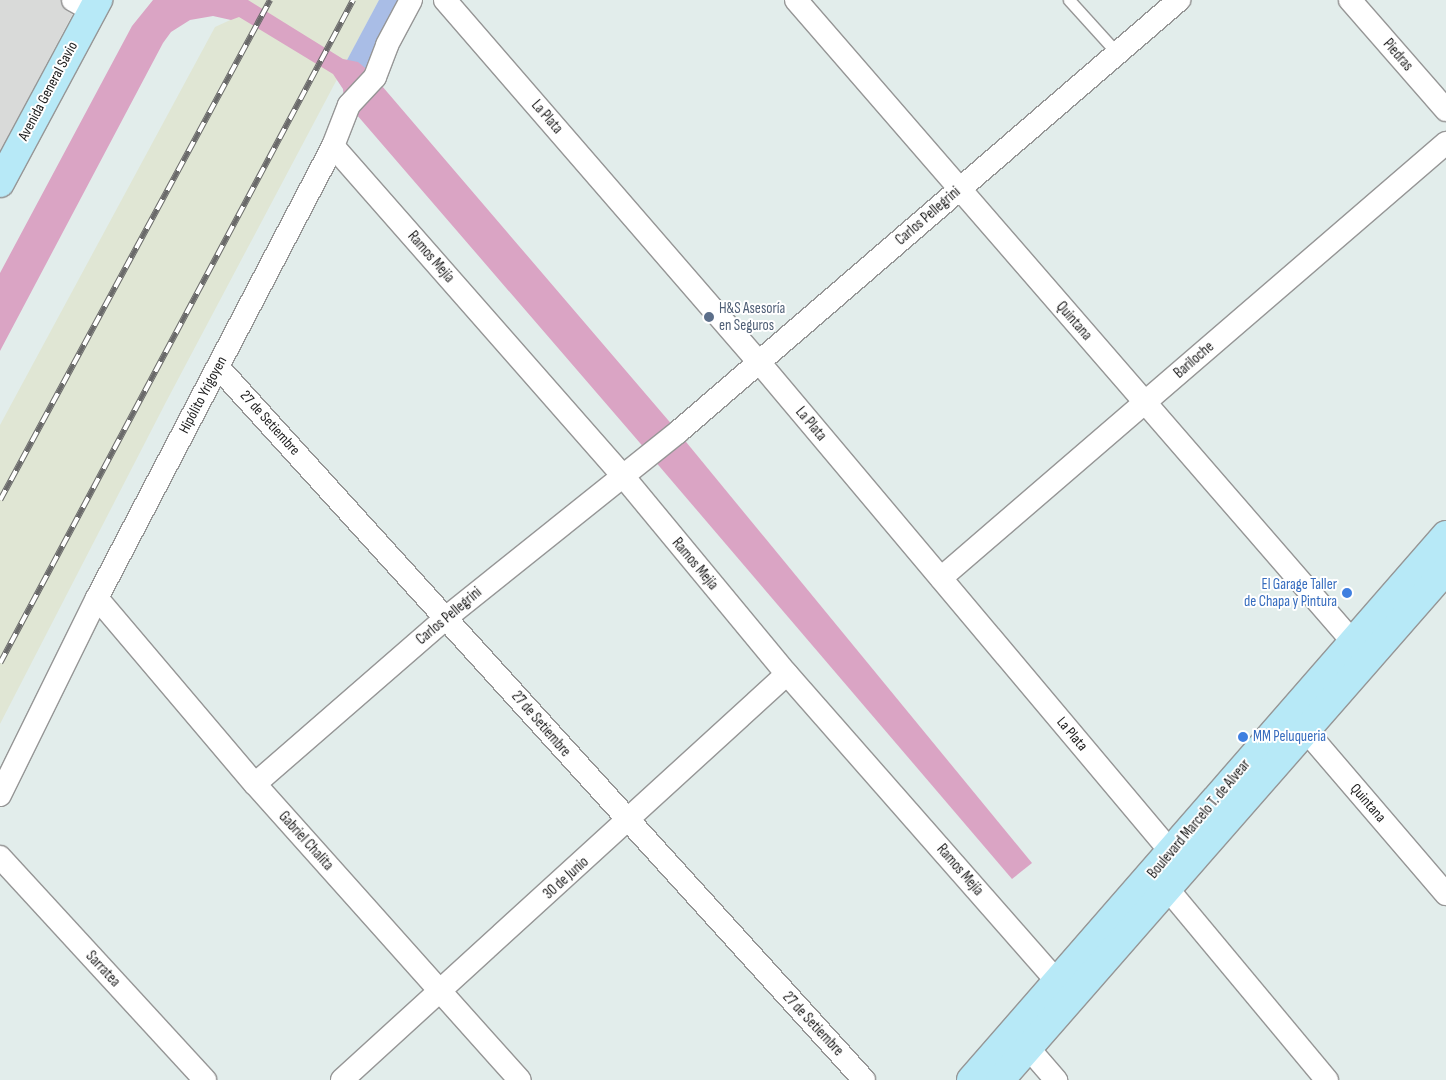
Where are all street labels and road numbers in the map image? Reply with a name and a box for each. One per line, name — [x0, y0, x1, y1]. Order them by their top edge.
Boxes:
street label: Piedras — [1379, 35, 1417, 75]
street label: Avenida General Savio — [14, 38, 82, 144]
street label: La Plata — [527, 96, 567, 138]
street label: Carlos Pellegrini — [892, 183, 964, 249]
street label: Ramos Mejía — [404, 228, 458, 286]
street label: Quintana — [1052, 298, 1096, 344]
street label: Bariloche — [1170, 338, 1218, 382]
street label: Hipólito Yrigoyen — [175, 353, 231, 437]
street label: 27 de Setiembre — [236, 387, 304, 459]
street label: La Plata — [792, 403, 830, 445]
street label: Ramos Mejía — [668, 534, 722, 594]
street label: Carlos Pellegrini — [413, 583, 485, 649]
street label: 27 de Setiembre — [508, 688, 574, 760]
street label: La Plata — [1053, 713, 1091, 755]
street label: Boulevard Marcelo T. de Alvear — [1144, 756, 1254, 882]
street label: Quintana — [1346, 780, 1390, 826]
street label: Gabriel Chalita — [275, 808, 337, 874]
street label: Ramos Mejía — [933, 841, 987, 899]
street label: 30 de Junio — [540, 853, 592, 903]
street label: Sarratea — [82, 947, 124, 991]
street label: 27 de Setiembre — [779, 988, 847, 1060]

